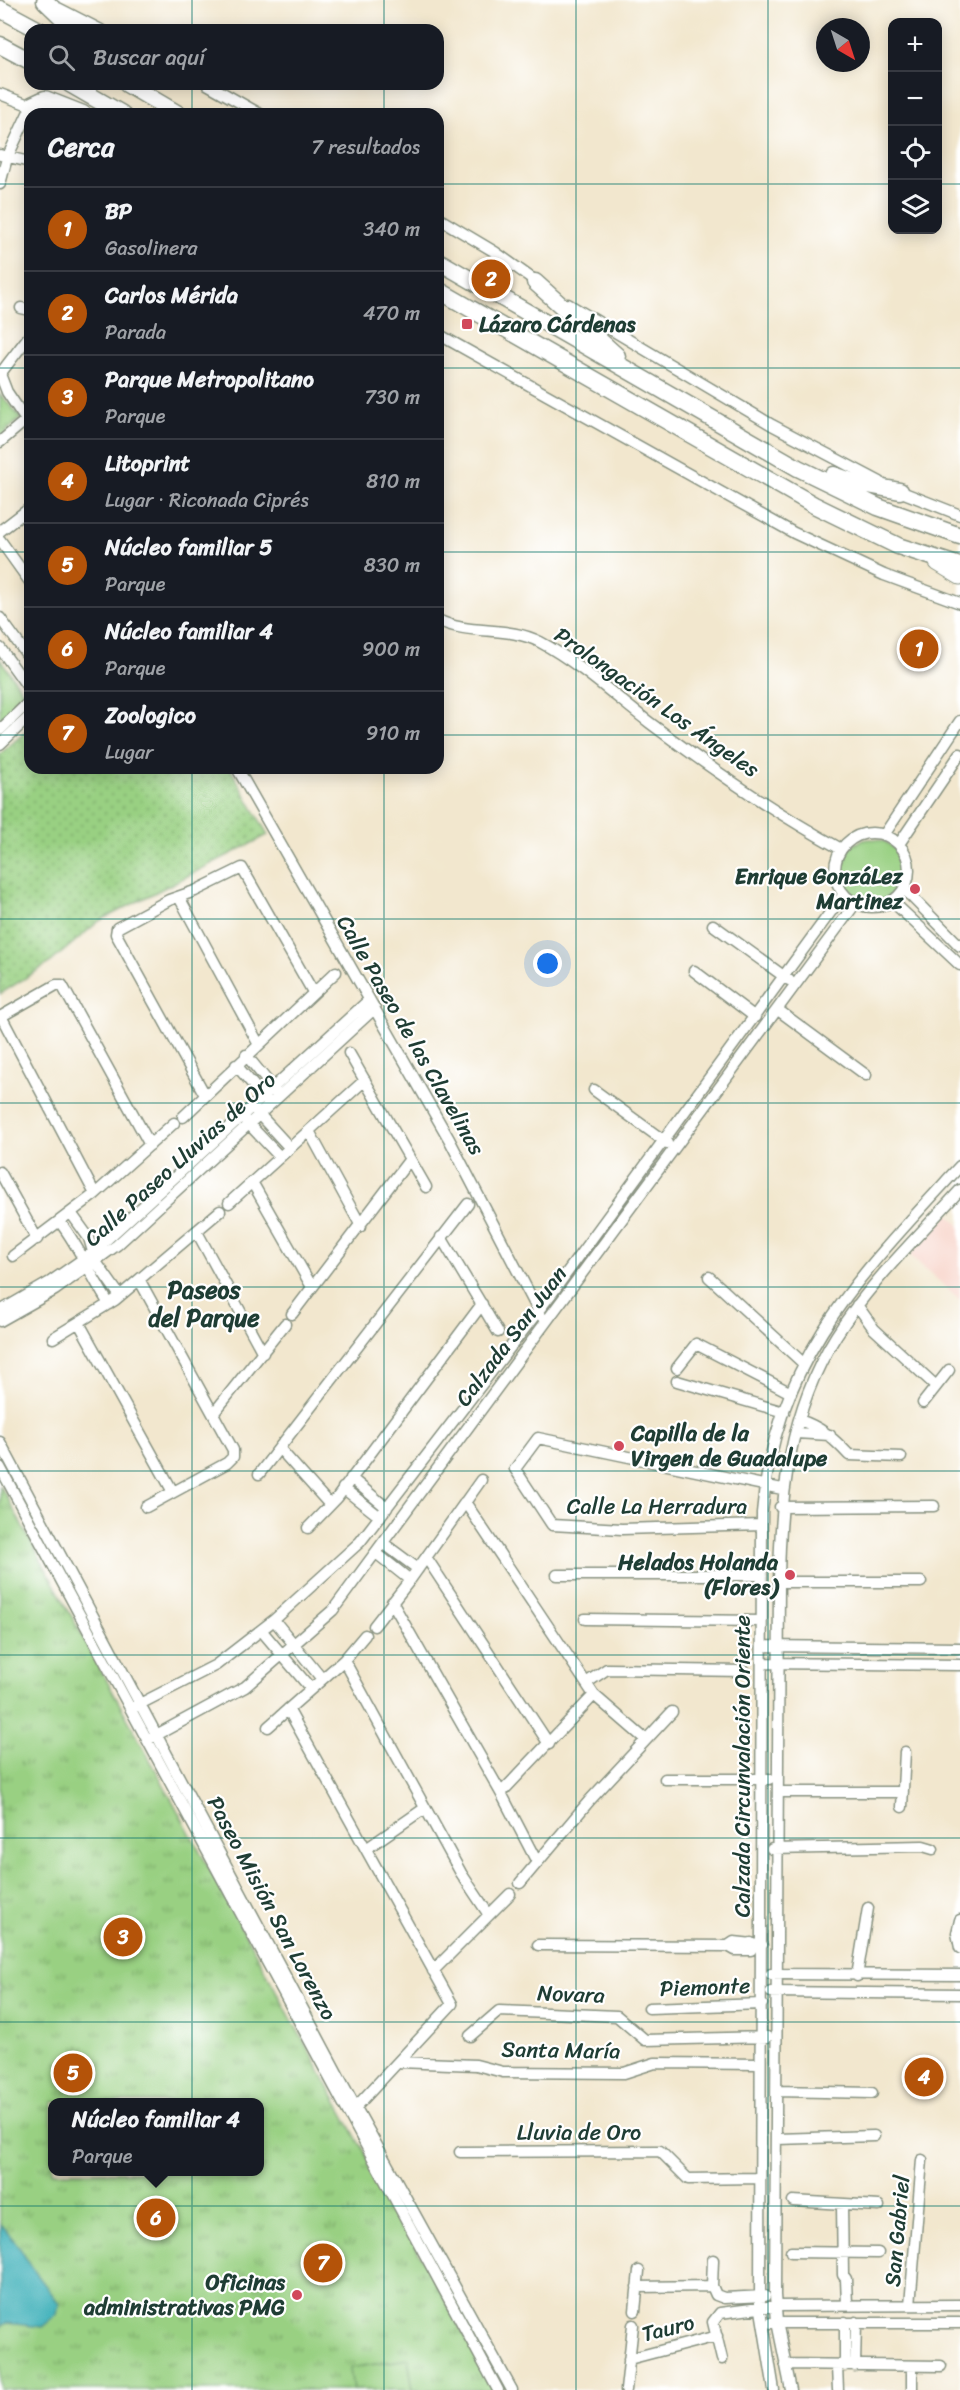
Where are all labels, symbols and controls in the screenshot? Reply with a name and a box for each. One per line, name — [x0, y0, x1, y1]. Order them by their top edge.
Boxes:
north arrow — [816, 18, 870, 72]
map controls — [888, 18, 942, 234]
button: + — [888, 18, 942, 72]
search box — [24, 24, 444, 90]
text: Buscar aquí — [93, 38, 205, 77]
icon: search — [45, 41, 78, 74]
button: − — [888, 72, 942, 126]
text: Cerca — [48, 124, 114, 170]
button: locate — [888, 126, 942, 180]
text: 7 resultados — [312, 130, 420, 165]
button: layers — [888, 180, 942, 234]
text: BP — [105, 192, 132, 231]
text: 1 — [63, 212, 72, 247]
text: 340 m — [363, 212, 420, 247]
text: Gasolinera — [105, 231, 197, 266]
pin: 2 — [472, 256, 510, 302]
text: Carlos Mérida — [105, 276, 238, 315]
text: 2 — [62, 296, 73, 331]
text: 470 m — [363, 296, 420, 331]
place label: Lázaro Cárdenas — [479, 305, 637, 344]
text: Parada — [105, 315, 166, 350]
marker: Lázaro Cárdenas — [460, 317, 474, 331]
text: Parque Metropolitano — [105, 360, 314, 399]
text: 3 — [62, 380, 73, 415]
text: 730 m — [364, 380, 420, 415]
text: Parque — [105, 399, 165, 434]
text: Litoprint — [105, 444, 190, 483]
text: 4 — [61, 464, 74, 499]
text: 810 m — [366, 464, 420, 499]
text: Lugar · Riconada Ciprés — [105, 483, 309, 518]
text: Núcleo familiar 5 — [105, 528, 273, 567]
text: 5 — [61, 548, 74, 583]
text: 830 m — [364, 548, 420, 583]
text: Parque — [105, 567, 165, 602]
text: Núcleo familiar 4 — [105, 612, 273, 651]
street label: Prolongación Los Ángeles — [546, 616, 769, 788]
pin: 1 — [900, 626, 938, 672]
text: 6 — [62, 632, 73, 667]
text: 900 m — [362, 632, 420, 667]
text: Parque — [105, 651, 165, 686]
text: Zoologico — [105, 696, 196, 735]
text: 7 — [62, 716, 73, 751]
text: 910 m — [366, 716, 420, 751]
text: Lugar — [105, 735, 153, 770]
place label: Enrique GonzáLez Martinez — [735, 857, 905, 921]
marker: Enrique GonzáLez Martinez — [908, 882, 922, 896]
street label: Calle Paseo de las Clavelinas — [326, 907, 497, 1164]
your location — [533, 949, 562, 978]
street label: Calle Paseo Lluvias de Oro — [75, 1061, 285, 1257]
street label: Calzada San Juan — [445, 1257, 577, 1415]
district label: Paseos del Parque — [148, 1269, 260, 1339]
place label: Capilla de la Virgen de Guadalupe — [630, 1414, 828, 1478]
marker: Capilla de la Virgen de Guadalupe — [612, 1439, 626, 1453]
street label: Calle La Herradura — [567, 1487, 747, 1526]
place label: Helados Holanda (Flores) — [617, 1543, 780, 1607]
marker: Helados Holanda (Flores) — [783, 1568, 797, 1582]
street label: Calzada Circunvalación Oriente — [723, 1615, 762, 1917]
street label: Paseo Misión San Lorenzo — [196, 1789, 348, 2028]
pin: 3 — [104, 1914, 142, 1960]
street label: Piemonte — [659, 1966, 751, 2008]
street label: Novara — [536, 1973, 606, 2015]
street label: Santa María — [501, 2029, 621, 2071]
pin: 5 — [54, 2050, 92, 2096]
pin: 4 — [904, 2054, 944, 2100]
popup — [48, 2098, 264, 2176]
text: Núcleo familiar 4 — [72, 2100, 240, 2139]
street label: Lluvia de Oro — [517, 2113, 641, 2152]
text: Parque — [72, 2139, 133, 2174]
street label: San Gabriel — [873, 2173, 921, 2288]
pin: 6 — [136, 2196, 176, 2240]
pin: 7 — [304, 2240, 342, 2286]
place label: Oficinas administrativas PMG — [83, 2263, 286, 2327]
marker: Oficinas administrativas PMG — [290, 2288, 304, 2302]
street label: Tauro — [638, 2303, 699, 2353]

